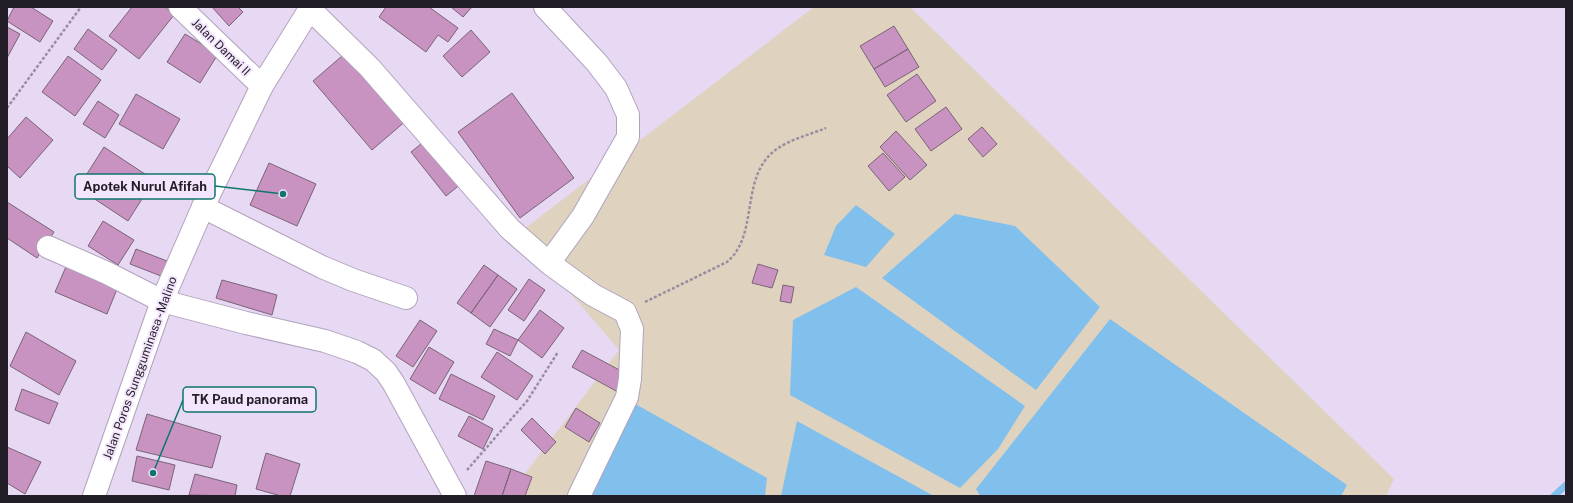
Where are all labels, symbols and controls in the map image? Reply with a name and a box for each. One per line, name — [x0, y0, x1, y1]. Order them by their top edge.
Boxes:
street label: Jalan Damai II — [189, 16, 253, 78]
callout: Apotek Nurul Afifah — [75, 174, 215, 199]
text: Apotek Nurul Afifah — [83, 179, 207, 194]
street label: Jalan Poros Sungguminasa - Malino — [100, 274, 180, 461]
callout: TK Paud panorama — [183, 387, 316, 412]
text: TK Paud panorama — [192, 392, 308, 407]

